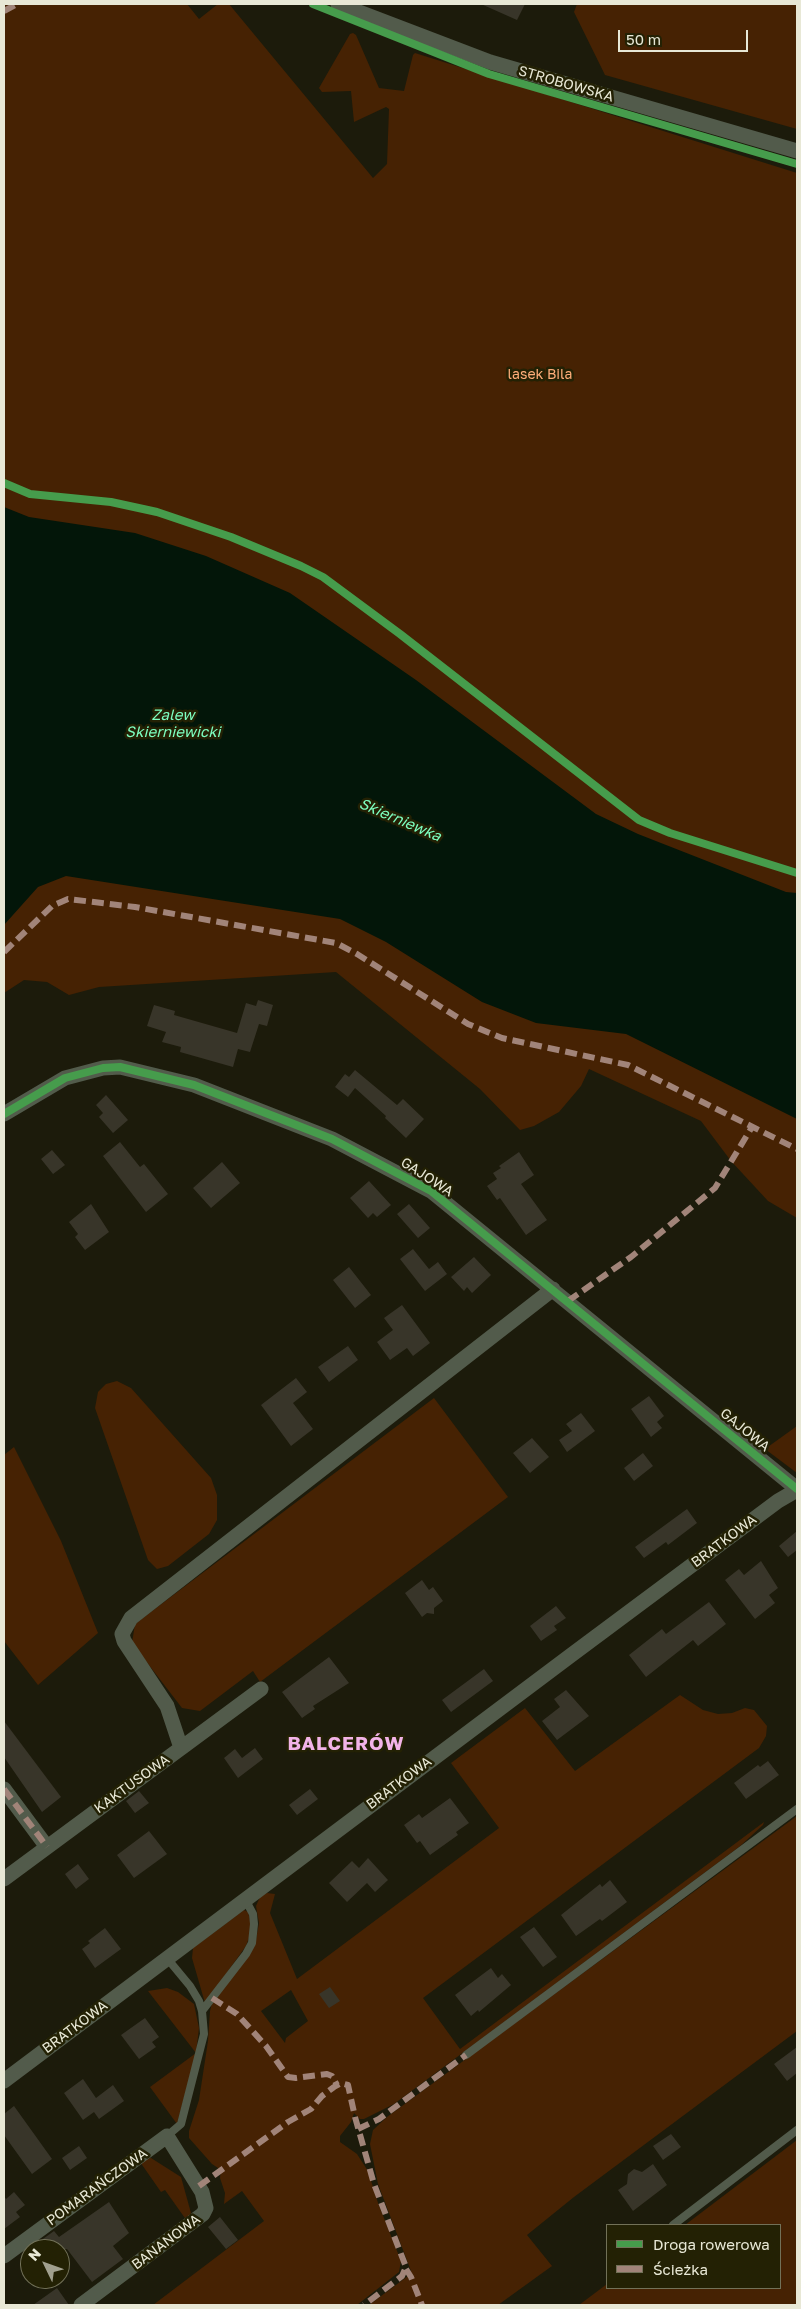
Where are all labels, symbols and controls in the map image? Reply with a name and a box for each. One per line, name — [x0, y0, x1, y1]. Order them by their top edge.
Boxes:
scale bar — [621, 20, 751, 52]
text: 50 m — [626, 30, 661, 48]
street label: STROBOWSKA — [516, 62, 616, 106]
park label: lasek Bila — [508, 367, 572, 383]
water label: Zalew Skierniewicki — [125, 706, 221, 741]
water label: Skierniewka — [356, 795, 444, 845]
street label: GAJOWA — [398, 1154, 456, 1200]
street label: GAJOWA — [717, 1405, 773, 1455]
street label: BRATKOWA — [688, 1511, 760, 1571]
district label: BALCERÓW — [286, 1733, 406, 1755]
street label: KAKTUSOWA — [91, 1751, 173, 1817]
street label: BRATKOWA — [363, 1753, 435, 1813]
street label: BRATKOWA — [39, 1997, 111, 2057]
street label: POMARAŃCZOWA — [43, 2145, 151, 2229]
street label: BANANOWA — [128, 2211, 204, 2273]
legend — [606, 2224, 781, 2289]
text: Droga rowerowa — [653, 2235, 770, 2253]
north arrow — [20, 2239, 70, 2289]
text: N — [24, 2245, 44, 2264]
text: Ścieżka — [653, 2260, 708, 2278]

